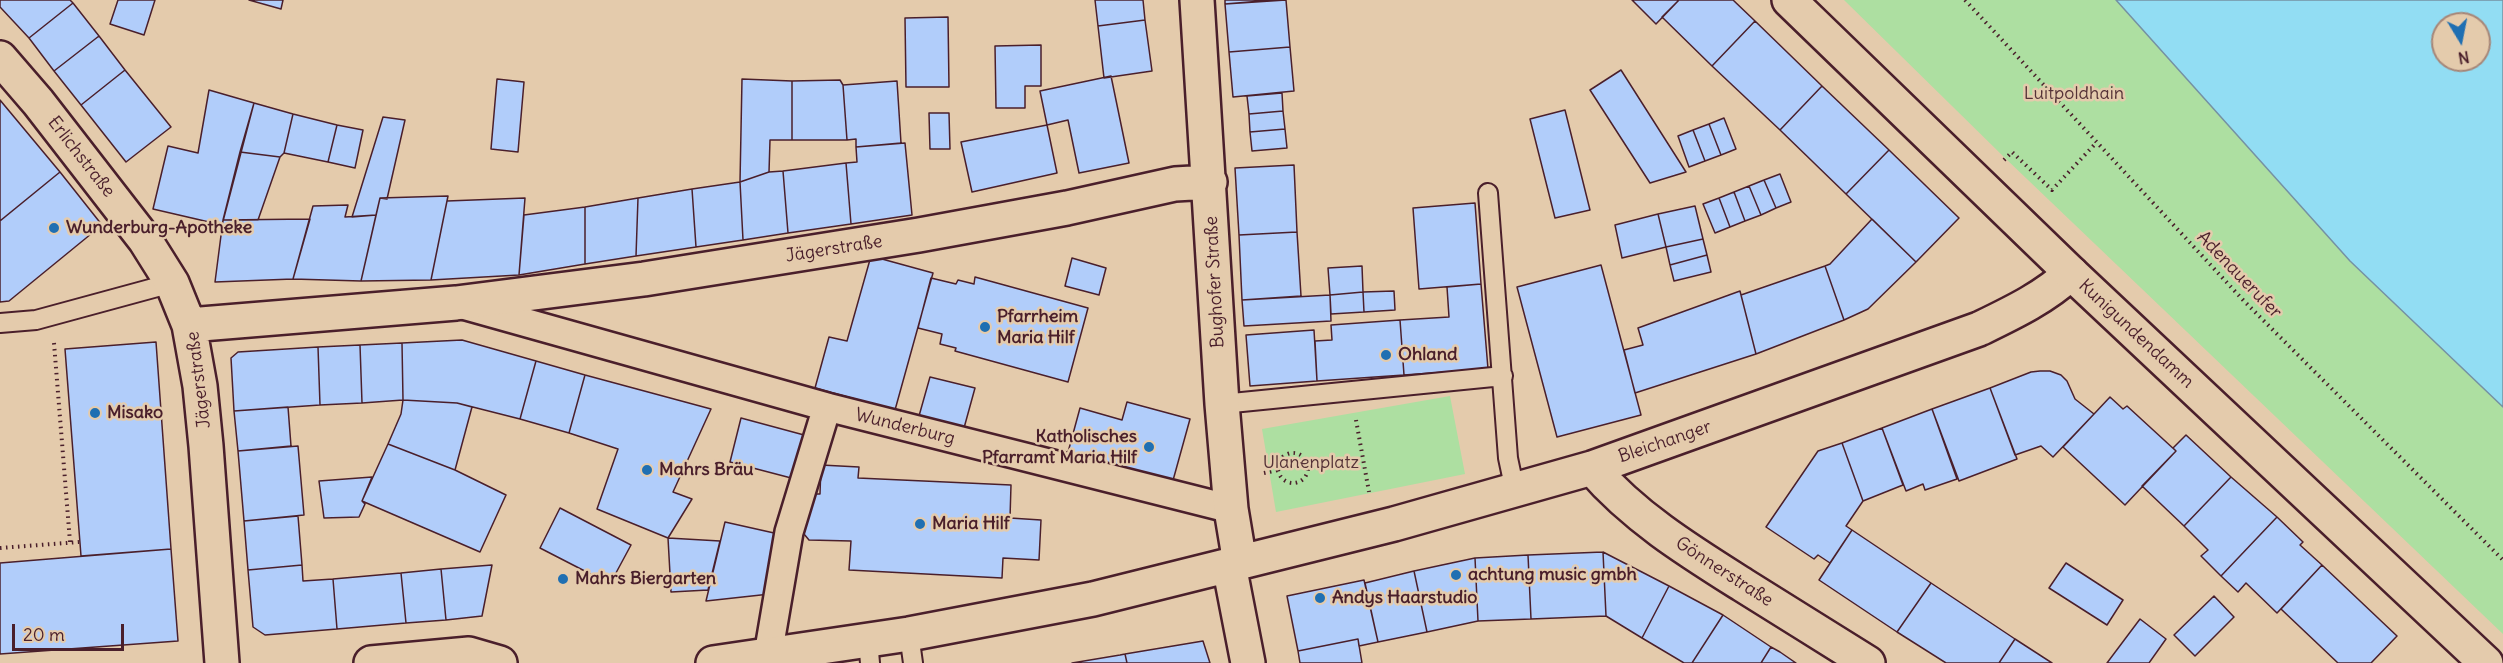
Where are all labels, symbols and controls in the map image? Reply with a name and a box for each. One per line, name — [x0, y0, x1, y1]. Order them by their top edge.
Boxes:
north arrow — [2431, 12, 2491, 72]
text: N — [2457, 47, 2471, 69]
park label: Luitpoldhain — [2024, 83, 2124, 105]
street label: Erlichstraße — [43, 112, 119, 202]
street label: Bughofer Straße — [1201, 215, 1229, 349]
place label: Wunderburg-Apotheke — [66, 217, 252, 239]
marker: Wunderburg-Apotheke — [47, 221, 61, 235]
street label: Adenauerufer — [2192, 227, 2286, 323]
street label: Jägerstraße — [784, 231, 884, 267]
street label: Kunigundendamm — [2074, 275, 2198, 393]
place label: Pfarrheim Maria Hilf — [997, 306, 1078, 348]
marker: Pfarrheim Maria Hilf — [978, 320, 992, 334]
street label: Jägerstraße — [182, 330, 216, 430]
place label: Ohland — [1398, 344, 1458, 366]
marker: Ohland — [1379, 348, 1393, 362]
place label: Misako — [107, 402, 163, 424]
street label: Wunderburg — [853, 404, 957, 450]
marker: Misako — [88, 406, 102, 420]
street label: Bleichanger — [1616, 416, 1714, 468]
place label: Katholisches Pfarramt Maria Hilf — [982, 426, 1137, 468]
marker: Katholisches Pfarramt Maria Hilf — [1142, 440, 1156, 454]
park label: Ulanenplatz — [1263, 452, 1359, 474]
place label: Mahrs Bräu — [659, 459, 754, 481]
marker: Mahrs Bräu — [640, 463, 654, 477]
place label: Maria Hilf — [932, 513, 1010, 535]
marker: Maria Hilf — [913, 517, 927, 531]
street label: Gönnerstraße — [1671, 532, 1777, 612]
place label: achtung music gmbh — [1468, 564, 1637, 586]
place label: Mahrs Biergarten — [575, 568, 716, 590]
marker: achtung music gmbh — [1449, 568, 1463, 582]
marker: Mahrs Biergarten — [556, 572, 570, 586]
place label: Andys Haarstudio — [1332, 587, 1477, 609]
marker: Andys Haarstudio — [1313, 591, 1327, 605]
scale bar — [15, 612, 128, 650]
text: 20 m — [23, 623, 65, 646]

